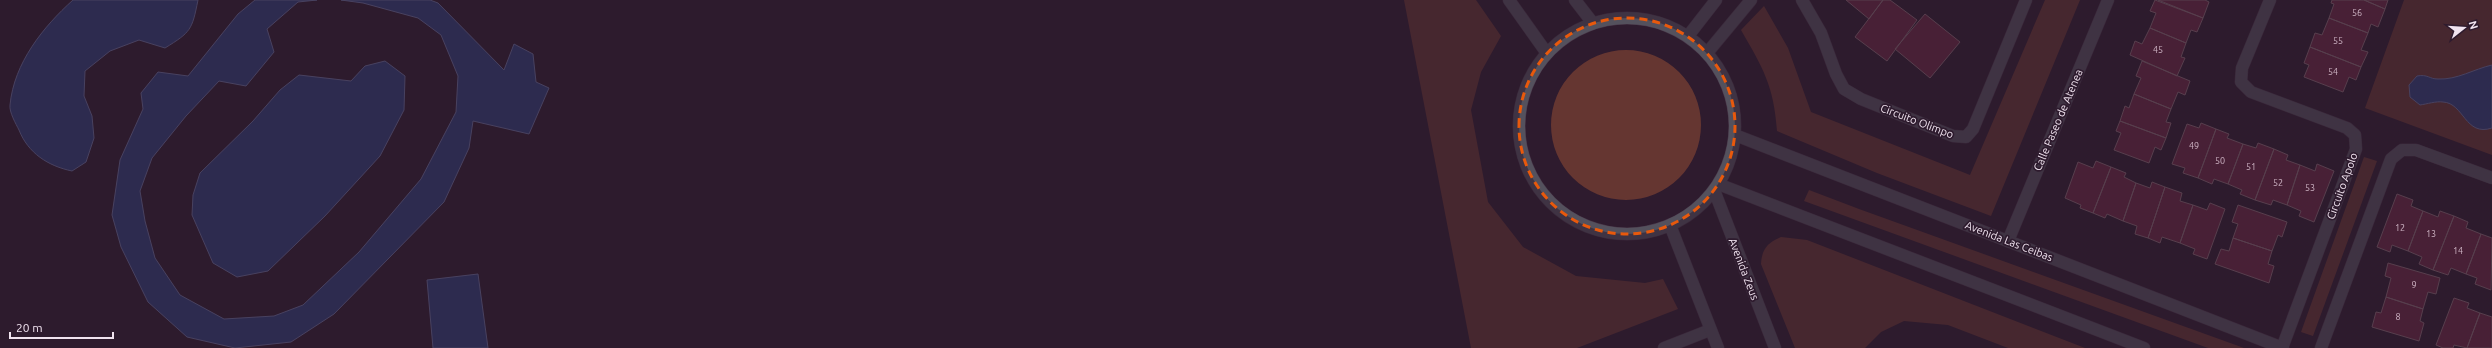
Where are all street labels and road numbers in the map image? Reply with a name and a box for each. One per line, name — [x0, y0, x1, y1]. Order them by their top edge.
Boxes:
street label: Calle Paseo de Atenea — [2031, 67, 2085, 173]
street label: Circuito Olimpo — [1879, 102, 1955, 140]
street label: Circuito Apolo — [2324, 151, 2360, 221]
street label: Avenida Las Ceibas — [1963, 219, 2055, 263]
street label: Avenida Zeus — [1727, 236, 1761, 302]

